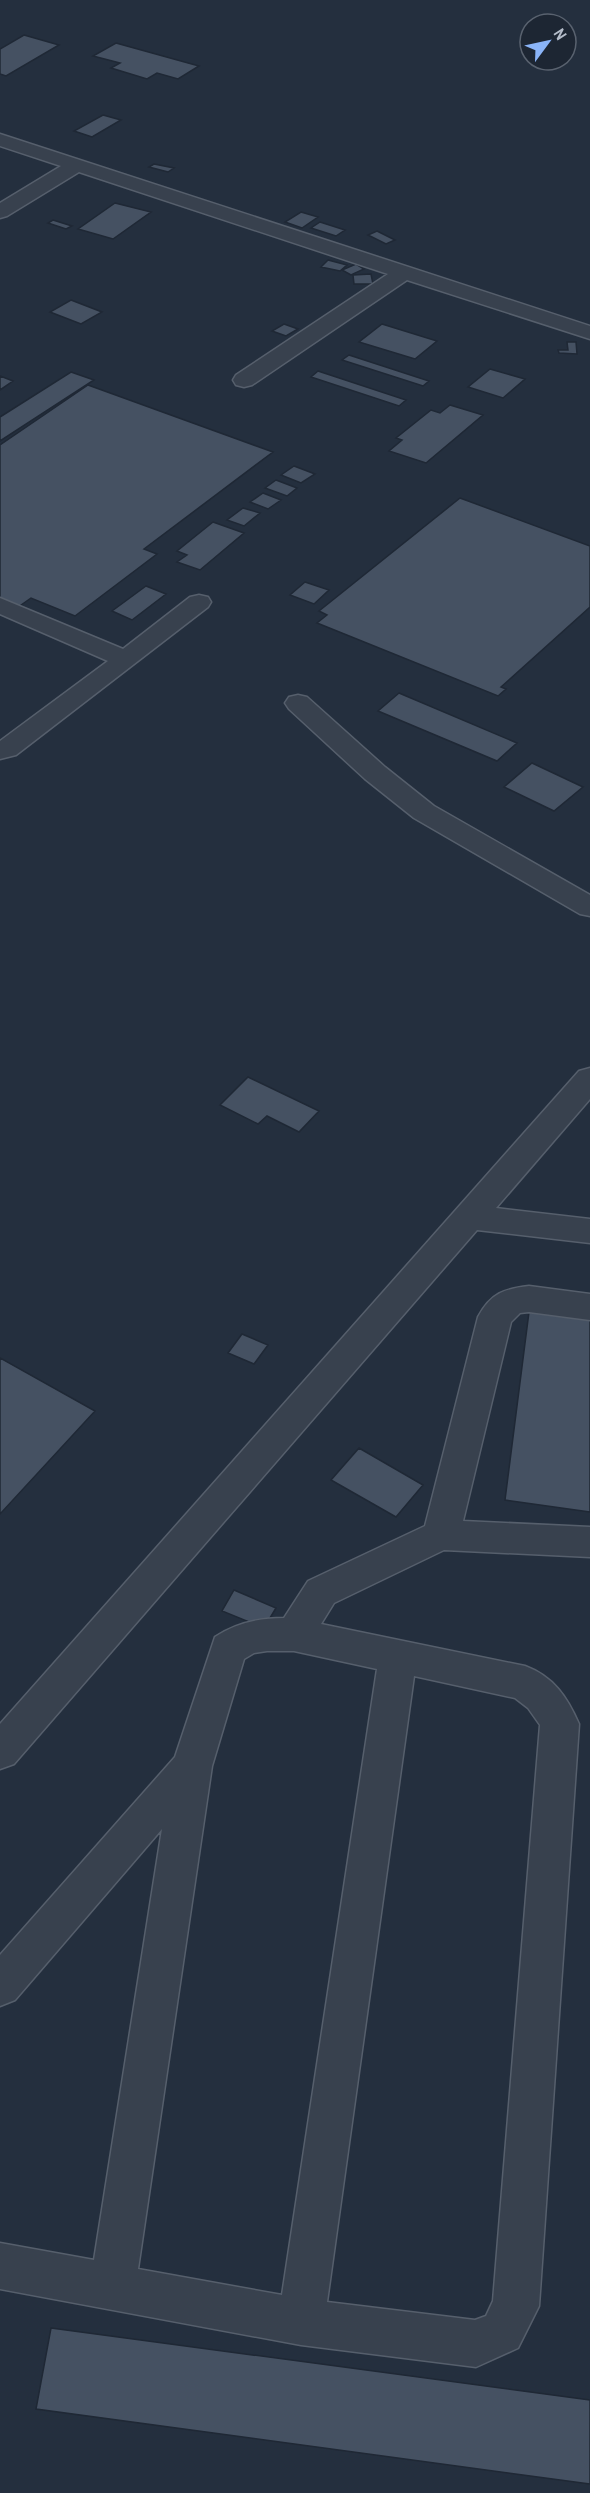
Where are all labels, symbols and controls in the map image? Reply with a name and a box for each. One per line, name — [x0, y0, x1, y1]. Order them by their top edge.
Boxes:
north arrow — [518, 12, 578, 72]
text: N — [549, 24, 572, 44]

